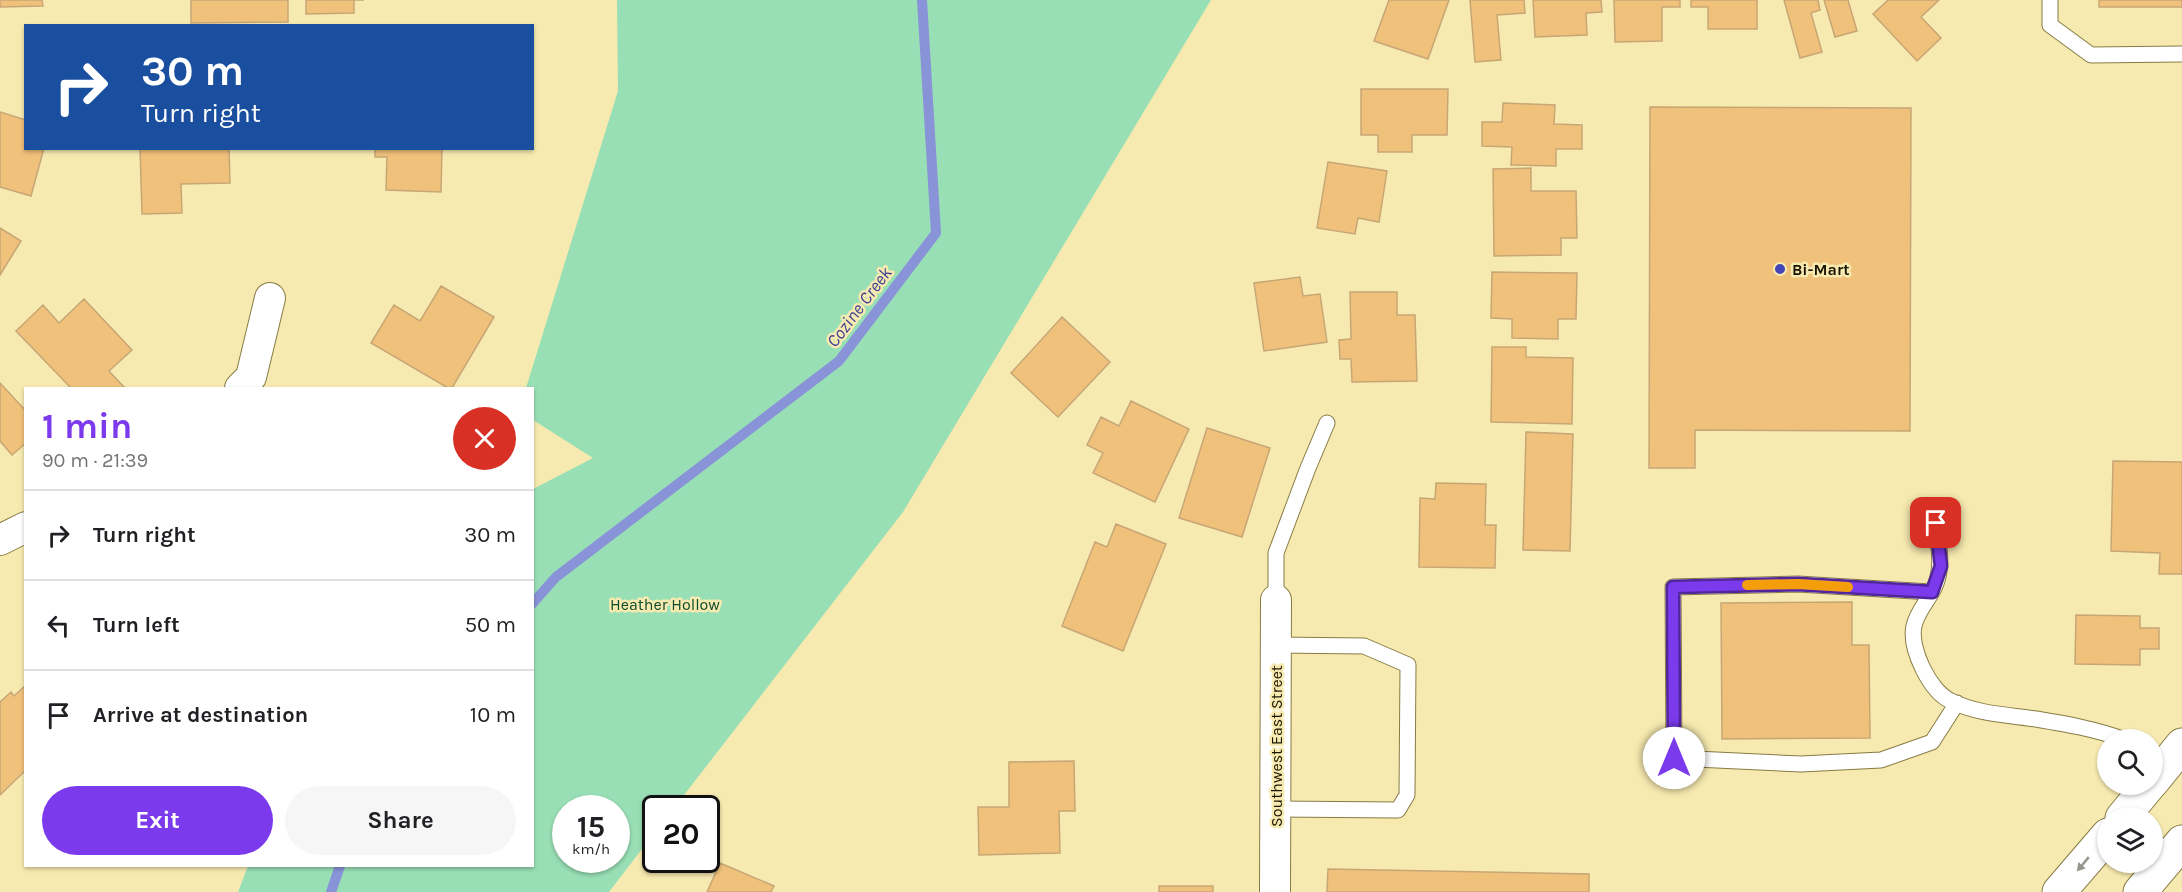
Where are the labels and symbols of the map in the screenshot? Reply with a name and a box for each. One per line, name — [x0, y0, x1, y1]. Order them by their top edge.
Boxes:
place label: Bi-Mart — [1792, 260, 1850, 279]
water label: Cozine Creek — [822, 262, 897, 352]
marker: Bi-Mart — [1773, 262, 1787, 276]
pin — [1910, 497, 1961, 548]
park label: Heather Hollow — [610, 595, 720, 614]
street label: Southwest East Street — [1267, 665, 1286, 827]
position arrow — [1642, 726, 1706, 790]
speed limit sign: 20 — [642, 795, 720, 873]
one-way arrow — [2077, 856, 2090, 871]

